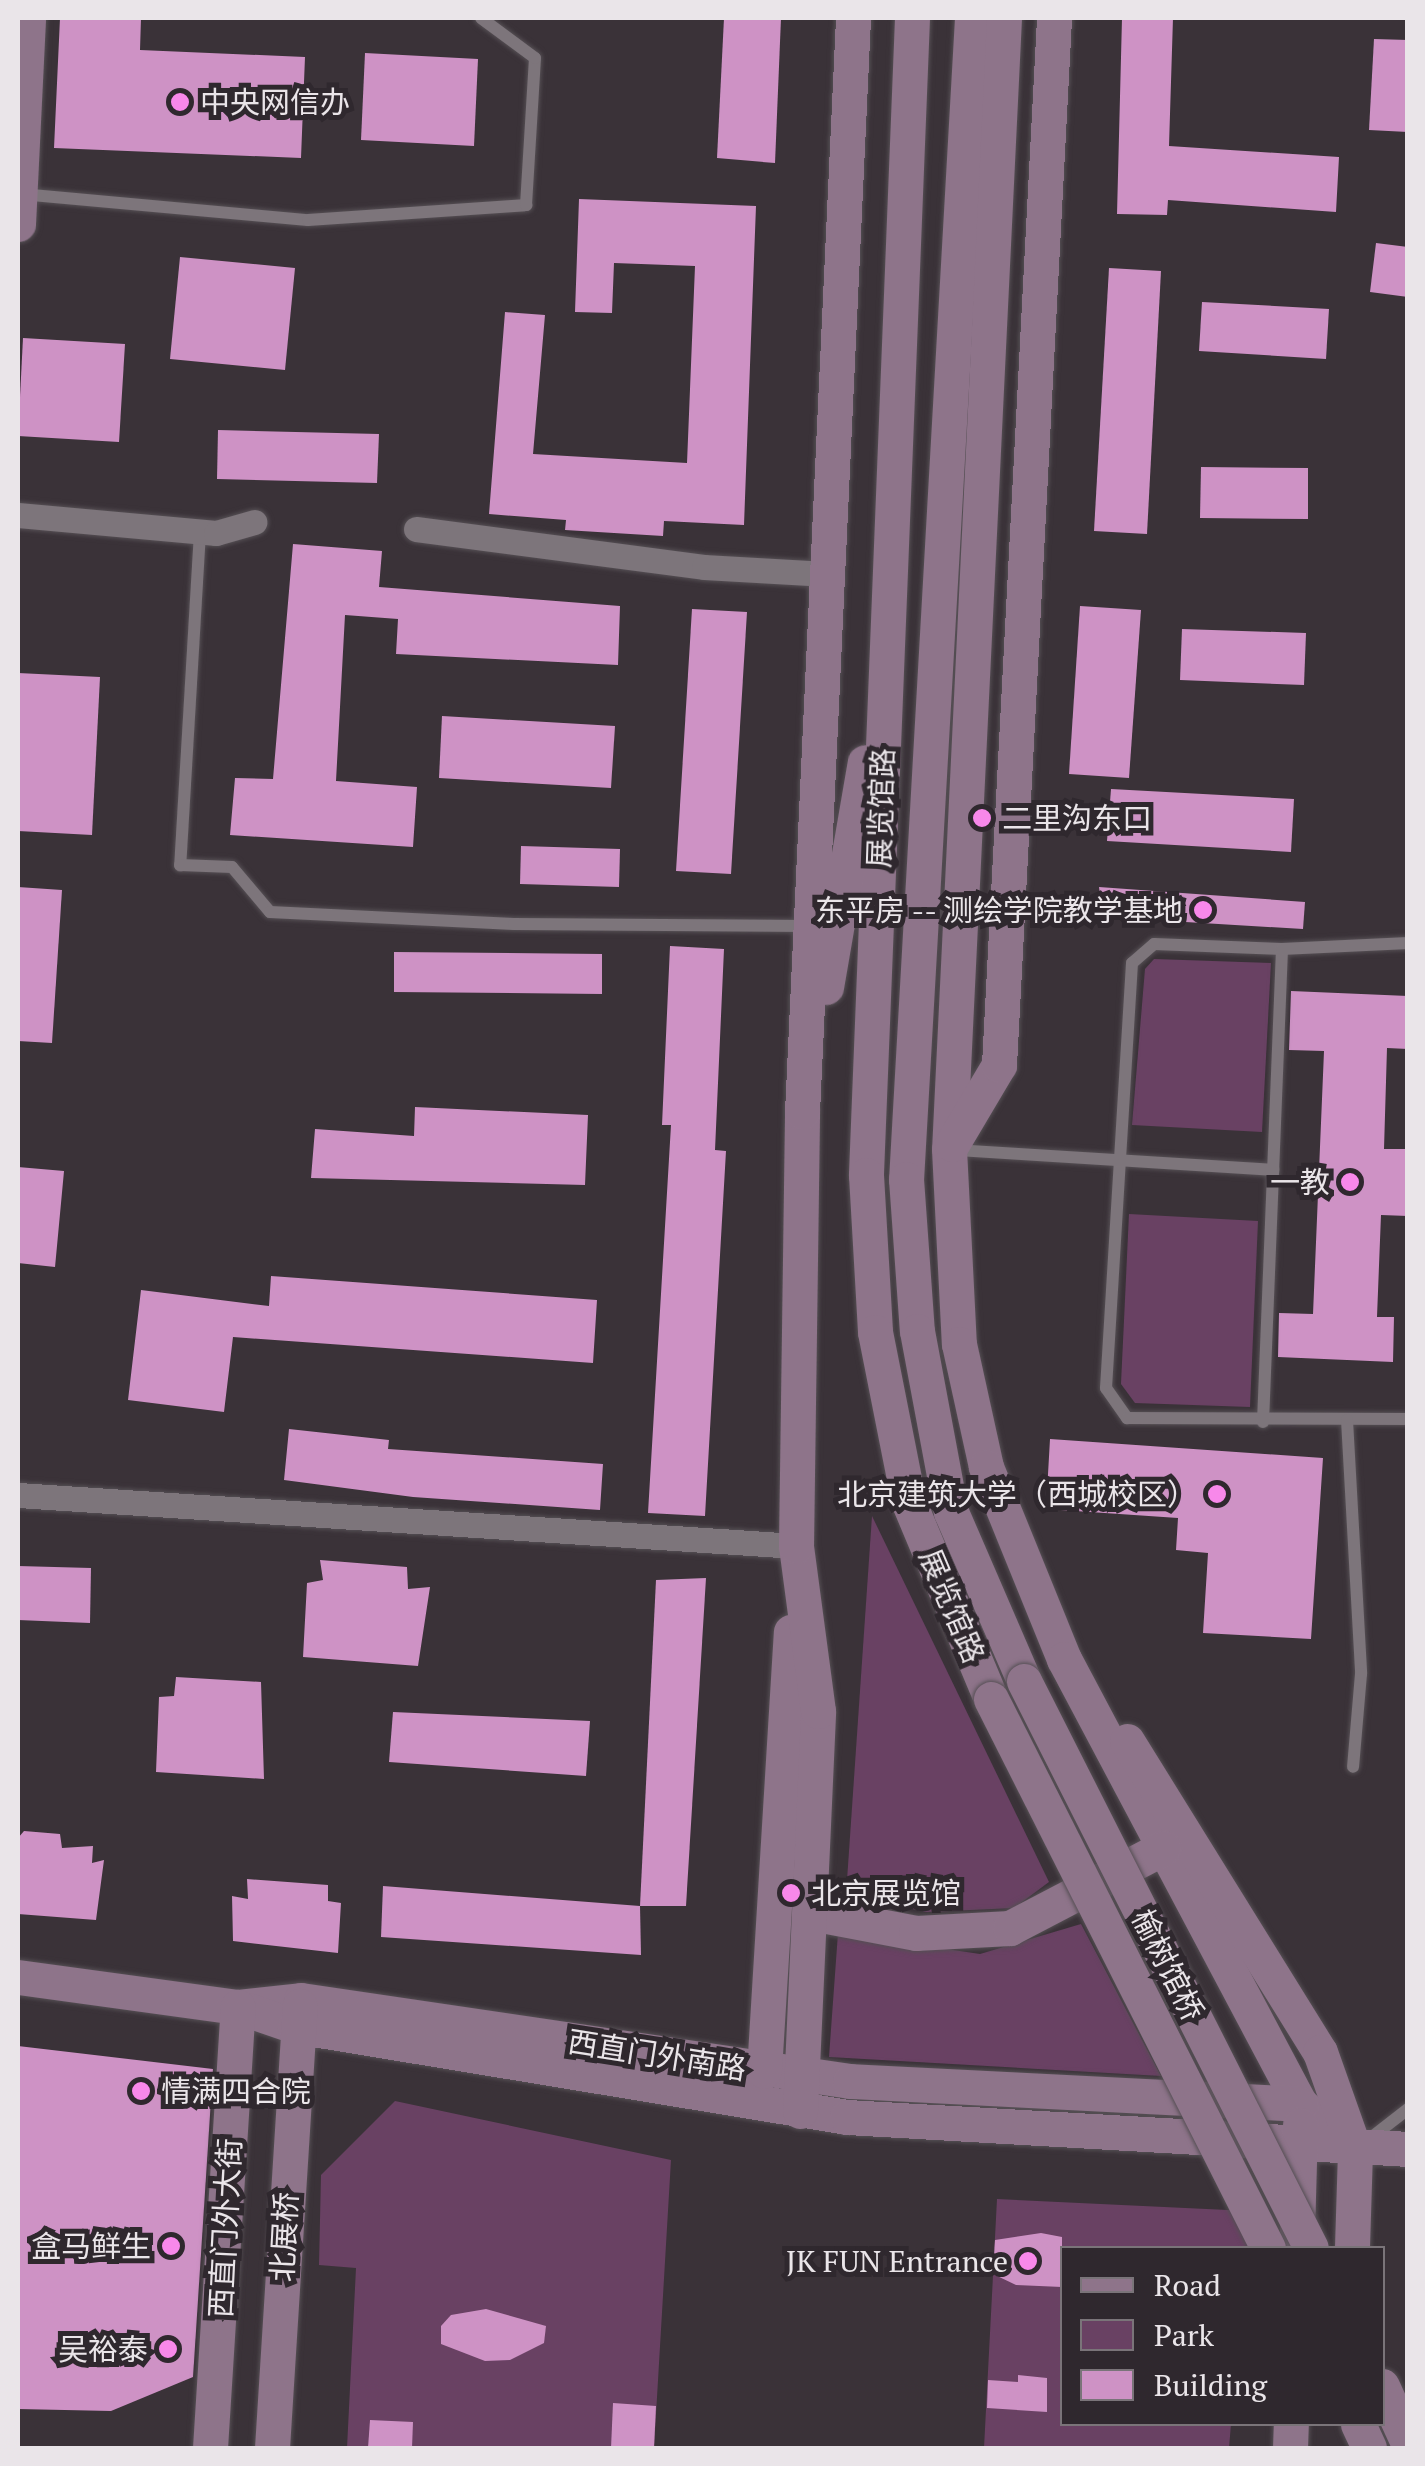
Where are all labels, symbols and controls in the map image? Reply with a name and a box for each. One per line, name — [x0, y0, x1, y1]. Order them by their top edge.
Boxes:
place label: 中央网信办 — [200, 84, 350, 120]
marker: 中央网信办 — [169, 91, 191, 113]
street label: 展览馆路 — [861, 747, 901, 869]
place label: 二里沟东口 — [1002, 800, 1152, 836]
marker: 二里沟东口 — [971, 807, 993, 829]
place label: 东平房 -- 测绘学院教学基地 — [813, 892, 1183, 928]
marker: 东平房 -- 测绘学院教学基地 — [1192, 899, 1214, 921]
place label: 一教 — [1270, 1164, 1330, 1200]
marker: 一教 — [1339, 1171, 1361, 1193]
place label: 北京建筑大学（西城校区） — [837, 1476, 1197, 1512]
marker: 北京建筑大学（西城校区） — [1206, 1483, 1228, 1505]
street label: 展览馆路 — [912, 1544, 992, 1668]
place label: 北京展览馆 — [811, 1875, 961, 1911]
marker: 北京展览馆 — [780, 1882, 802, 1904]
street label: 榆树馆桥 — [1125, 1903, 1211, 2027]
street label: 西直门外南路 — [565, 2023, 749, 2087]
place label: 情满四合院 — [161, 2073, 311, 2109]
marker: 情满四合院 — [130, 2080, 152, 2102]
street label: 西直门外大街 — [202, 2137, 248, 2319]
street label: 北展桥 — [264, 2191, 304, 2283]
place label: 盒马鲜生 — [31, 2228, 151, 2264]
marker: 盒马鲜生 — [160, 2235, 182, 2257]
place label: JK FUN Entrance — [786, 2243, 1008, 2279]
legend — [1060, 2246, 1385, 2426]
marker: JK FUN Entrance — [1017, 2250, 1039, 2272]
text: Road — [1154, 2265, 1221, 2305]
text: Park — [1154, 2315, 1214, 2355]
place label: 吴裕泰 — [58, 2331, 148, 2367]
marker: 吴裕泰 — [157, 2338, 179, 2360]
text: Building — [1154, 2365, 1267, 2405]

